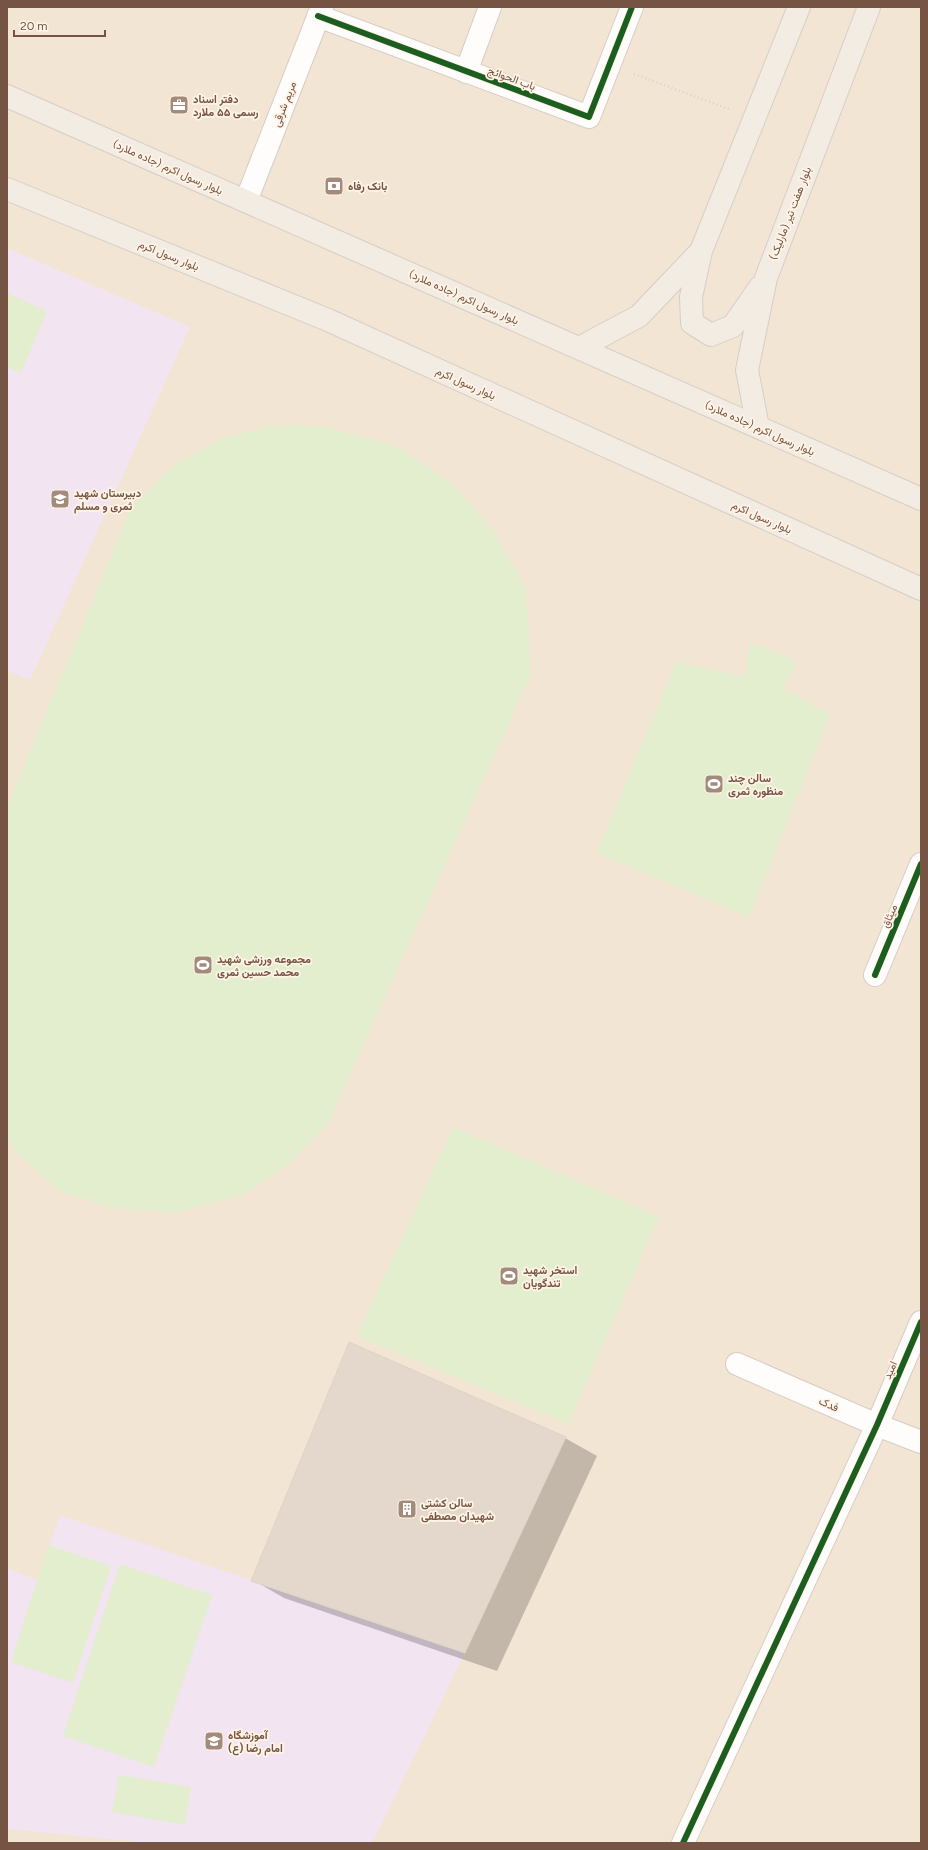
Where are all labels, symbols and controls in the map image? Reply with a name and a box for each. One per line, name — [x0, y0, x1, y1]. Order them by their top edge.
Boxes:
scale bar — [14, 12, 105, 38]
text: 20 m — [20, 19, 48, 33]
street label: باب الحوائج — [486, 64, 538, 94]
street label: مریم شرقی — [270, 80, 300, 129]
place label: دفتر اسناد رسمی ۵۵ ملارد — [193, 93, 259, 119]
office icon: دفتر اسناد رسمی ۵۵ ملارد — [168, 94, 190, 116]
street label: بلوار رسول اکرم (جاده ملارد) — [111, 137, 225, 198]
street label: بلوار هفت تیر (مارلیک) — [767, 165, 814, 261]
bank icon: بانک رفاه — [323, 175, 345, 197]
place label: بانک رفاه — [348, 180, 387, 193]
street label: بلوار رسول اکرم — [136, 237, 201, 274]
street label: بلوار رسول اکرم (جاده ملارد) — [407, 267, 521, 328]
street label: بلوار رسول اکرم — [433, 364, 498, 403]
street label: بلوار رسول اکرم (جاده ملارد) — [703, 398, 817, 459]
place label: دبیرستان شهید ثمری و مسلم — [74, 487, 142, 514]
school or university icon: دبیرستان شهید ثمری و مسلم — [49, 488, 71, 510]
street label: بلوار رسول اکرم — [729, 498, 794, 537]
place label: سالن چند منظوره ثمری — [728, 772, 783, 798]
sports icon: سالن چند منظوره ثمری — [703, 773, 725, 795]
street label: میثاق — [879, 902, 900, 930]
place label: مجموعه ورزشی شهید محمد حسین ثمری — [217, 953, 311, 979]
sports icon: مجموعه ورزشی شهید محمد حسین ثمری — [192, 954, 214, 976]
place label: استخر شهید تندگویان — [523, 1264, 577, 1290]
sports icon: استخر شهید تندگویان — [498, 1265, 520, 1287]
street label: امید — [881, 1359, 900, 1381]
street label: فدک — [817, 1394, 841, 1415]
place label: سالن کشتی شهیدان مصطفی — [421, 1497, 494, 1523]
building icon: سالن کشتی شهیدان مصطفی — [396, 1498, 418, 1520]
place label: آموزشگاه امام رضا (ع) — [228, 1729, 283, 1756]
school or university icon: آموزشگاه امام رضا (ع) — [203, 1730, 225, 1752]

